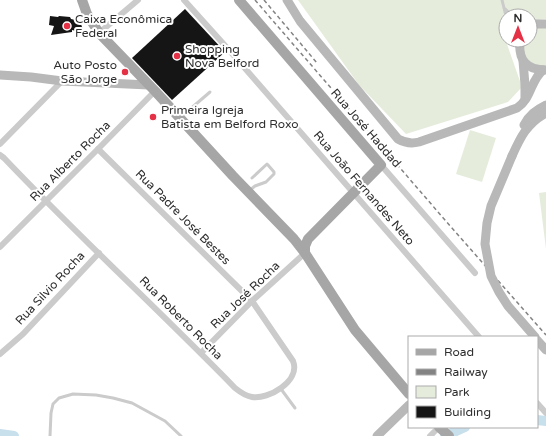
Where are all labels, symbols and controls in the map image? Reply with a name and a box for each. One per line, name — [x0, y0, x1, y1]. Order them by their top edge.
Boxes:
north arrow — [498, 8, 538, 48]
place label: Caixa Econômica Federal — [75, 12, 172, 40]
text: N — [514, 12, 522, 25]
marker: Caixa Econômica Federal — [62, 21, 72, 31]
place label: Shopping Nova Belford — [185, 42, 259, 70]
marker: Shopping Nova Belford — [172, 51, 182, 61]
place label: Auto Posto São Jorge — [53, 58, 117, 86]
marker: Auto Posto São Jorge — [120, 67, 130, 77]
street label: Rua José Haddad — [328, 86, 404, 170]
place label: Primeira Igreja Batista em Belford Roxo — [161, 103, 299, 131]
marker: Primeira Igreja Batista em Belford Roxo — [148, 112, 158, 122]
street label: Rua Alberto Rocha — [27, 118, 113, 204]
street label: Rua João Fernandes Neto — [311, 128, 417, 248]
street label: Rua Padre José Bestes — [133, 167, 234, 268]
street label: Rua Silvio Rocha — [12, 248, 88, 328]
street label: Rua José Rocha — [208, 259, 282, 331]
street label: Rua Roberto Rocha — [137, 274, 225, 362]
legend — [408, 336, 538, 428]
text: Road — [444, 345, 474, 359]
text: Railway — [444, 365, 488, 379]
text: Park — [444, 385, 470, 399]
text: Building — [444, 405, 491, 419]

